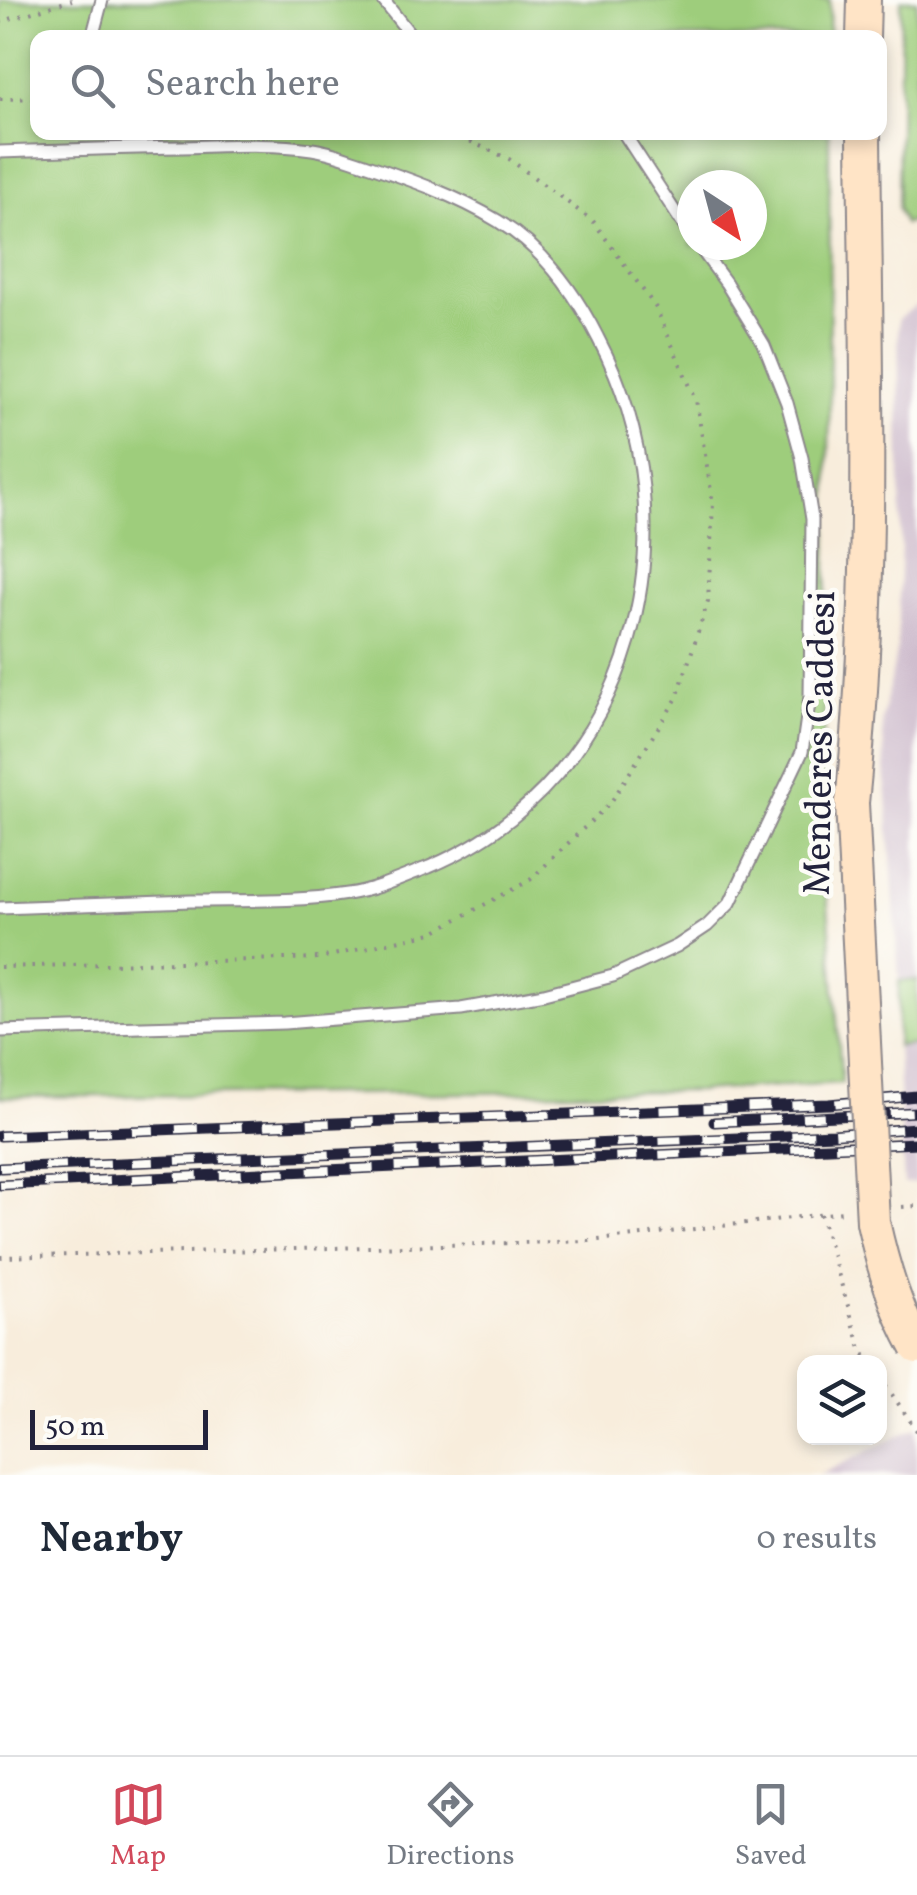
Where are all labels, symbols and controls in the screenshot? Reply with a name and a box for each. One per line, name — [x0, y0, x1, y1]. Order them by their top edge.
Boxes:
search box — [30, 30, 887, 140]
icon: search — [65, 58, 120, 113]
text: Search here — [145, 59, 340, 112]
north arrow — [677, 170, 767, 260]
street label: Menderes Caddesi — [793, 590, 851, 896]
map controls — [797, 1355, 887, 1445]
button: layers — [797, 1355, 887, 1445]
scale bar — [30, 1405, 208, 1450]
text: 50 m — [45, 1408, 105, 1447]
text: Nearby — [40, 1511, 183, 1570]
text: 0 results — [757, 1518, 877, 1562]
tab: Map — [110, 1777, 166, 1876]
tab: Directions — [386, 1777, 515, 1876]
tab: Saved — [735, 1777, 807, 1876]

